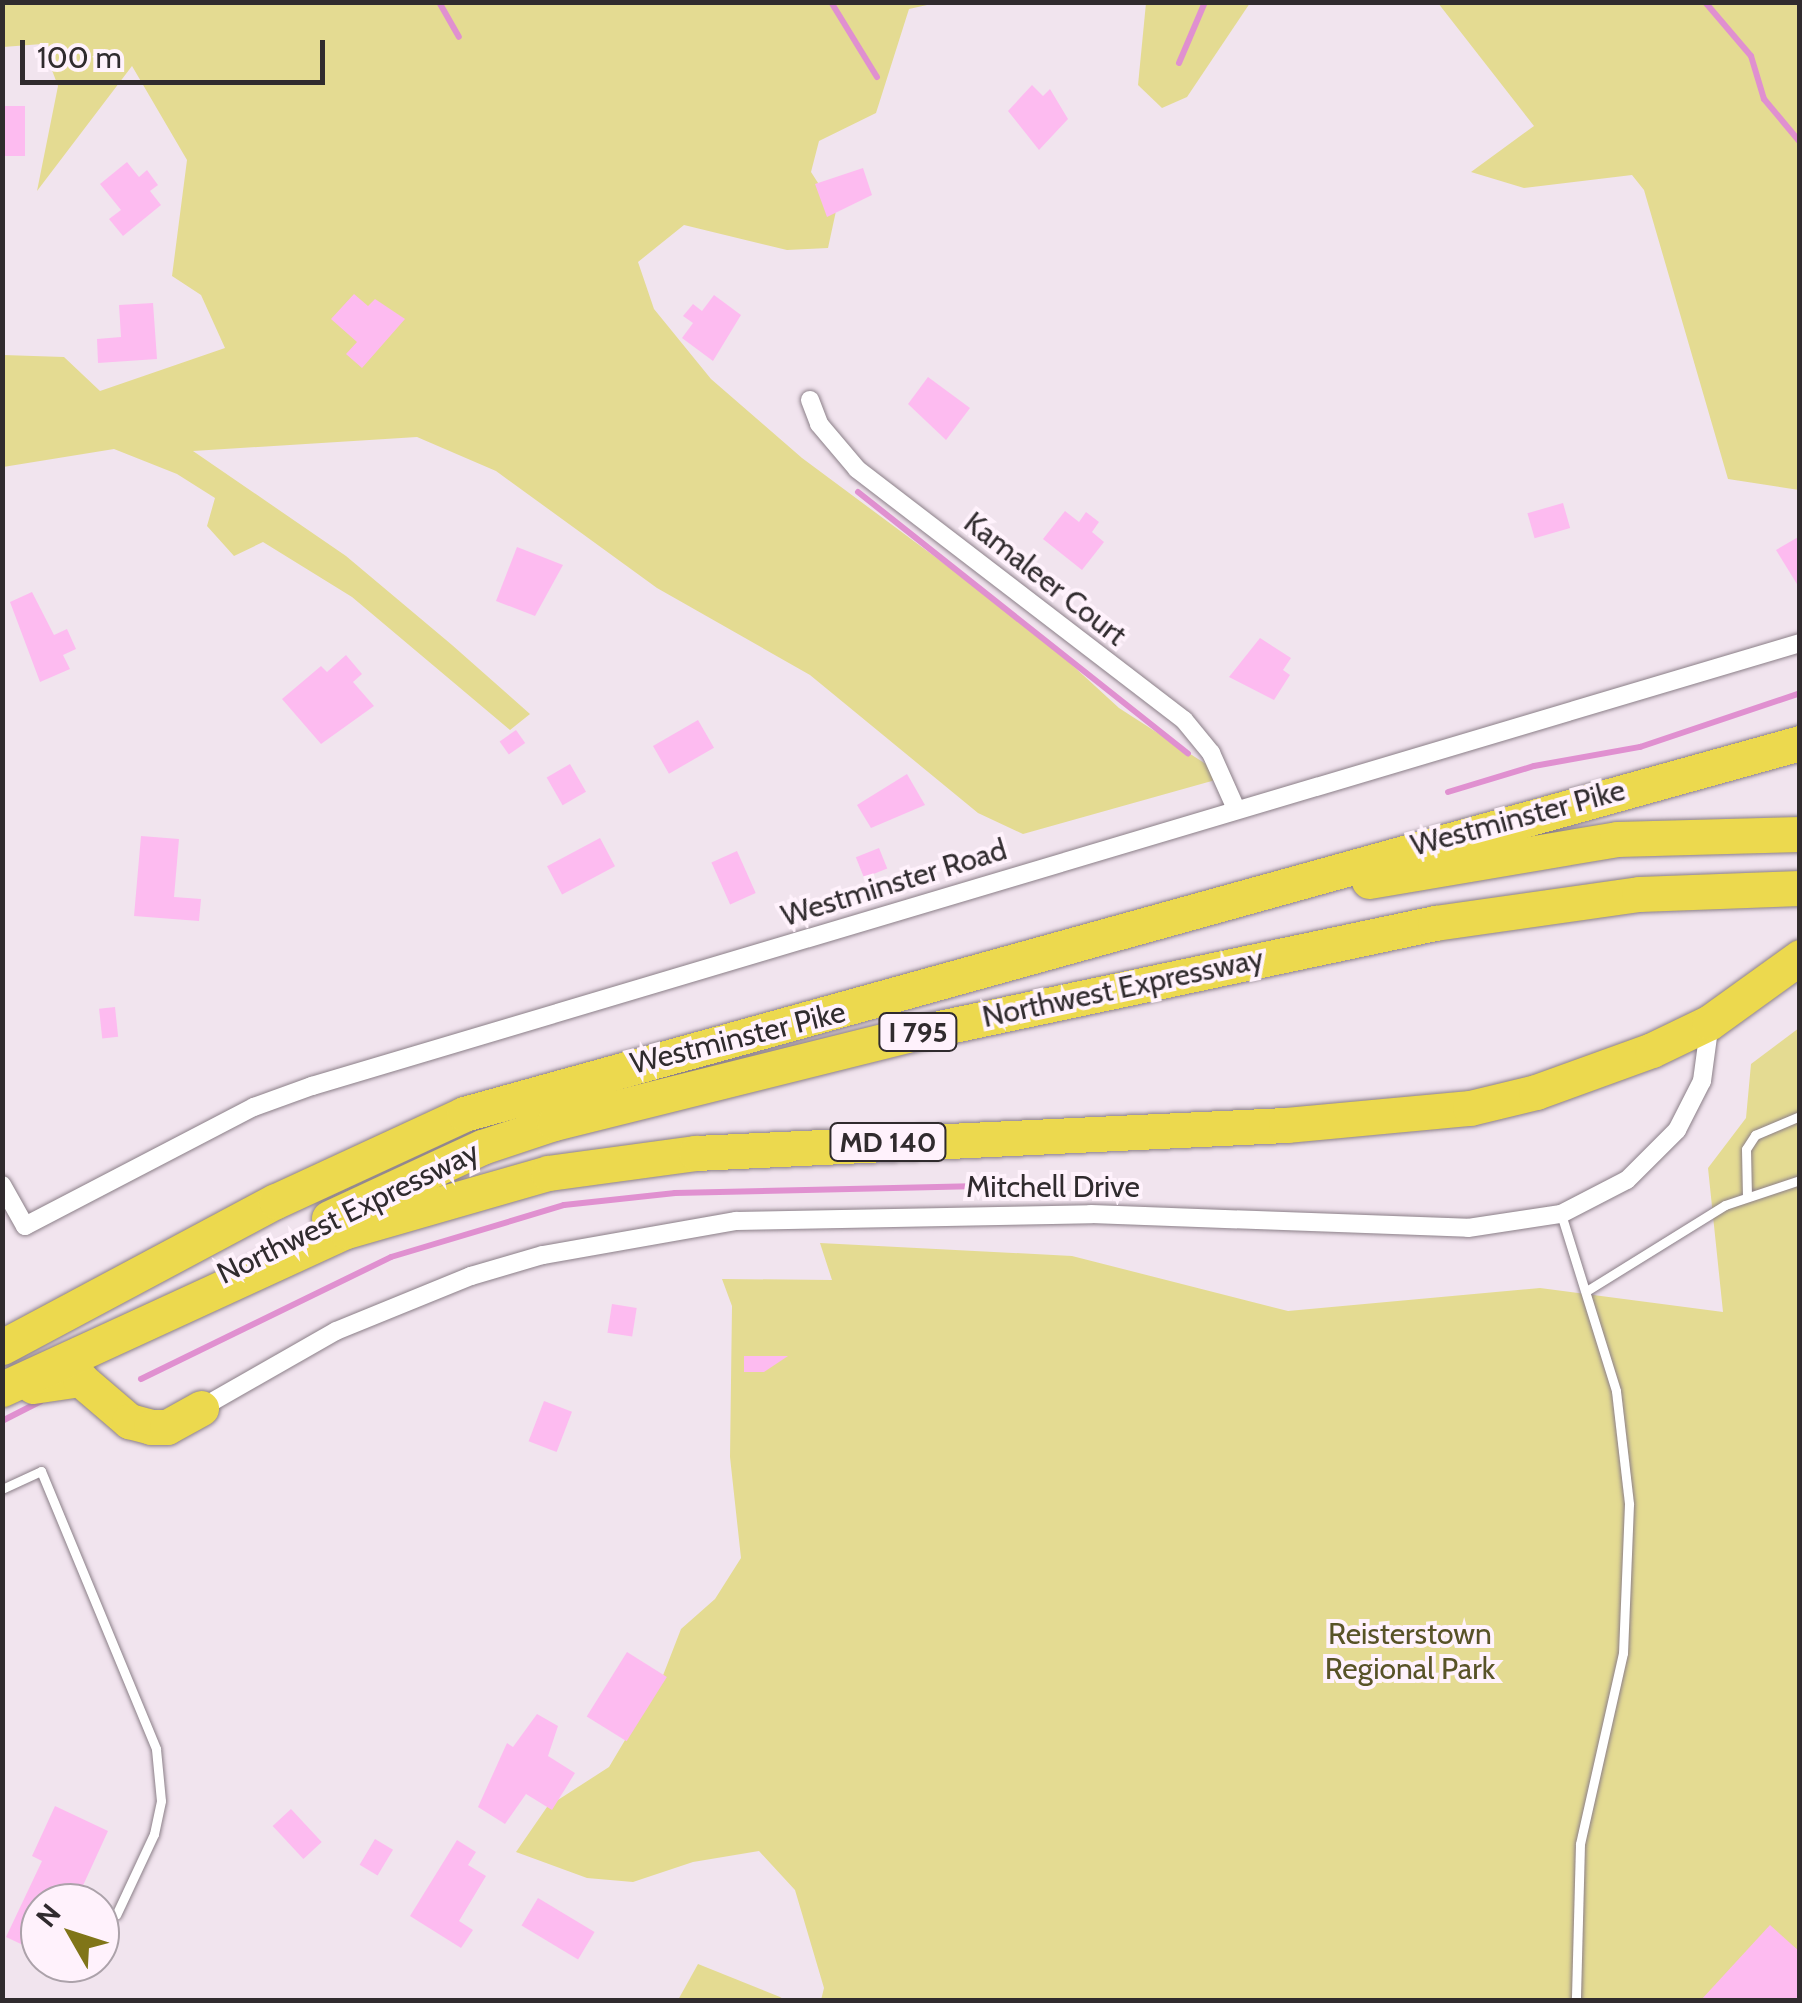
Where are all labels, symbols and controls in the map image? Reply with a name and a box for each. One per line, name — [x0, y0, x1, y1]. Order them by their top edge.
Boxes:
scale bar — [25, 20, 330, 82]
text: 100 m — [37, 39, 122, 76]
street label: Kamaleer Court — [957, 505, 1133, 653]
street label: Westminster Pike — [1407, 772, 1629, 864]
street label: Westminster Road — [777, 832, 1011, 934]
street label: Northwest Expressway — [979, 941, 1267, 1035]
street label: Westminster Pike — [627, 994, 849, 1082]
road number: I 795 — [878, 1009, 958, 1055]
road number: MD 140 — [828, 1119, 948, 1165]
street label: Northwest Expressway — [211, 1134, 485, 1292]
street label: Mitchell Drive — [966, 1169, 1140, 1205]
park label: Reisterstown Regional Park — [1325, 1616, 1495, 1686]
north arrow — [20, 1883, 120, 1983]
text: N — [29, 1897, 68, 1934]

